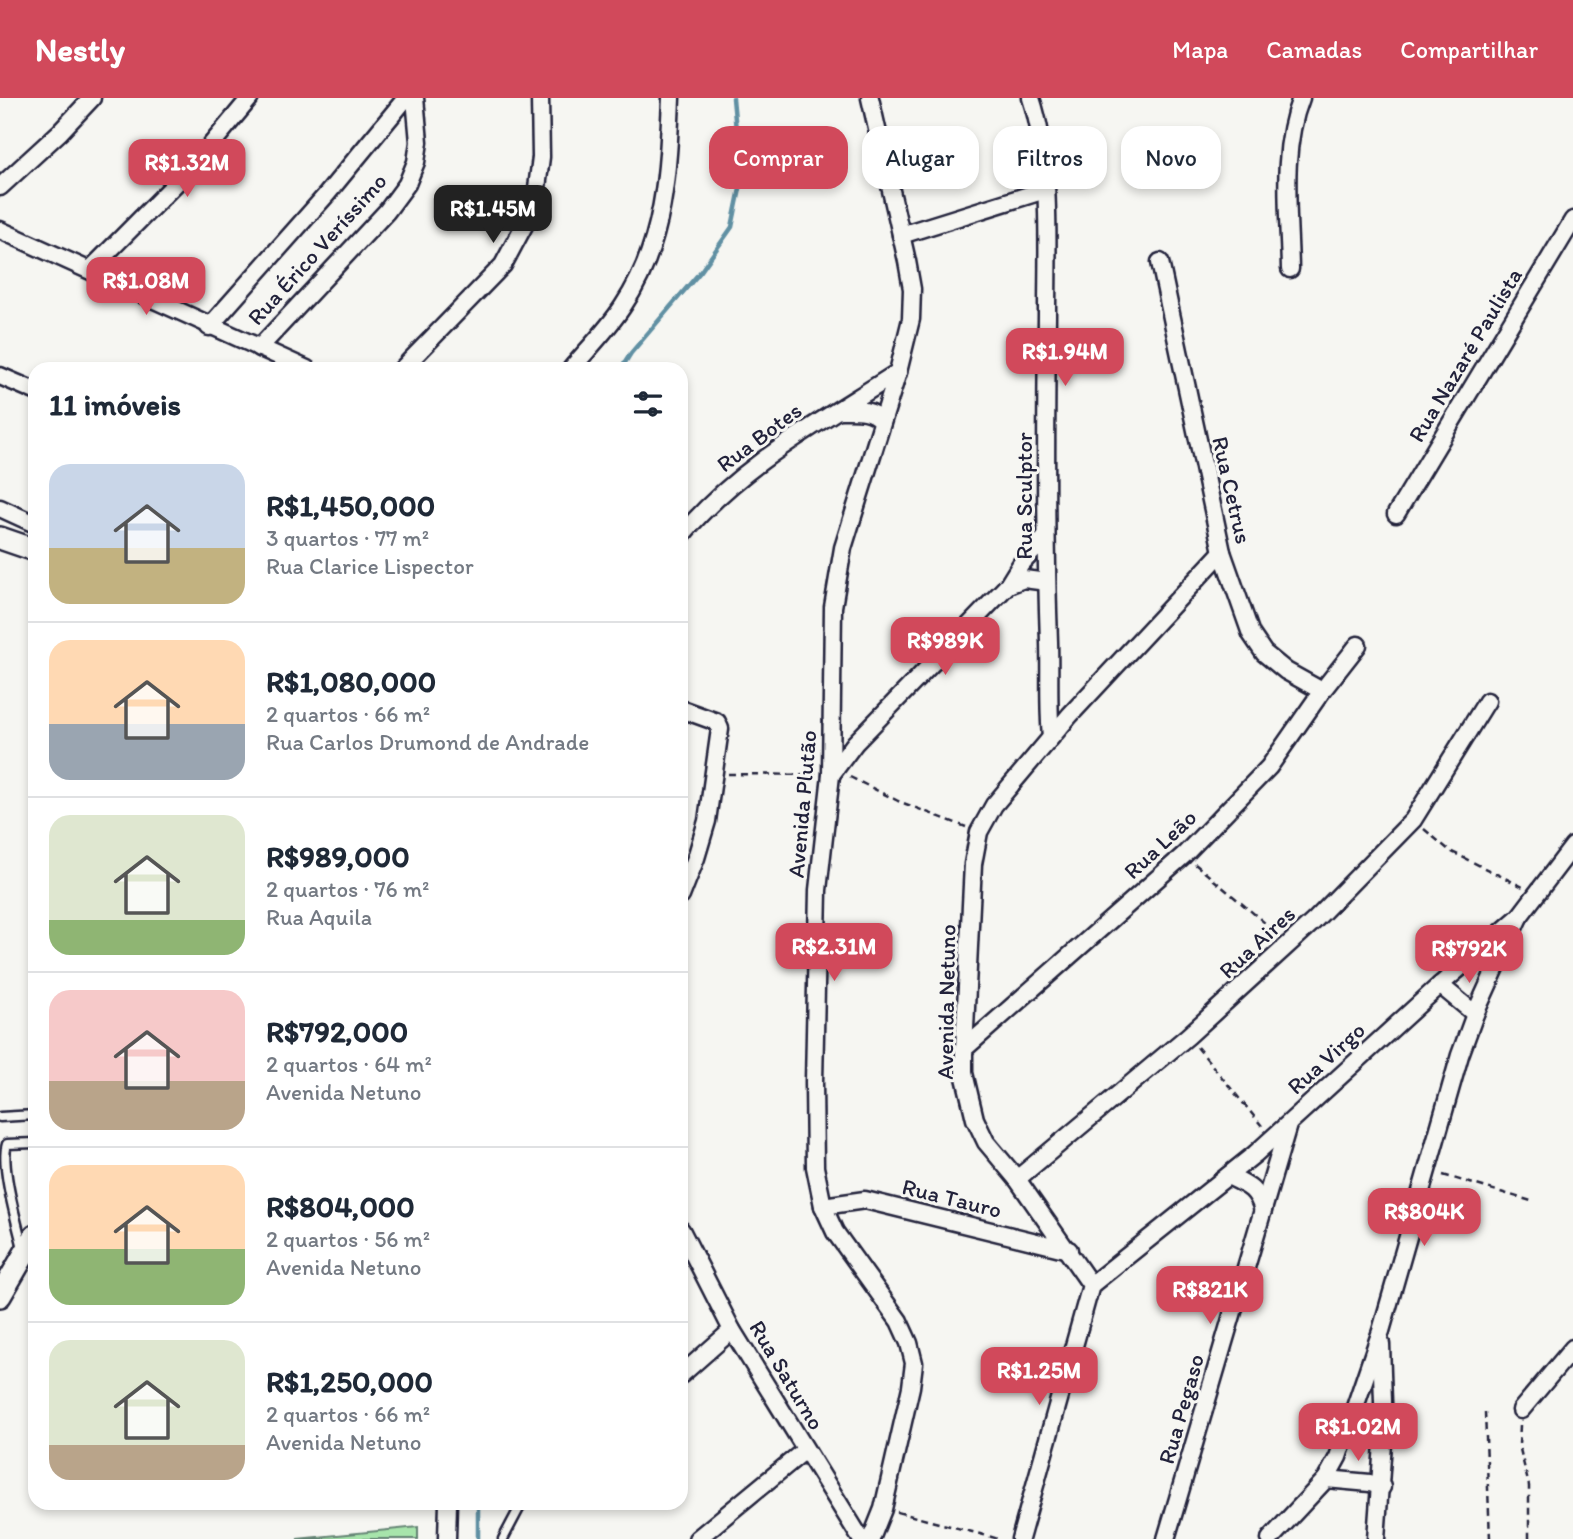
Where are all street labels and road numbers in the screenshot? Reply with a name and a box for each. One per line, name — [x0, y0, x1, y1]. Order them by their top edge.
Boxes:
street label: Rua Érico Veríssimo — [241, 167, 393, 331]
street label: Rua Nazaré Paulista — [1402, 263, 1528, 447]
street label: Rua Botes — [711, 396, 807, 478]
street label: Rua Sculptor — [1010, 432, 1038, 560]
street label: Rua Cetrus — [1206, 434, 1258, 546]
street label: Avenida Plutão — [782, 729, 822, 879]
street label: Rua Leão — [1118, 803, 1202, 885]
street label: Rua Aires — [1213, 900, 1301, 984]
street label: Avenida Netuno — [931, 924, 961, 1080]
street label: Rua Virgo — [1281, 1016, 1371, 1100]
street label: Rua Tauro — [899, 1172, 1005, 1224]
street label: Rua Saturno — [743, 1315, 831, 1435]
street label: Rua Pegaso — [1152, 1351, 1210, 1467]

